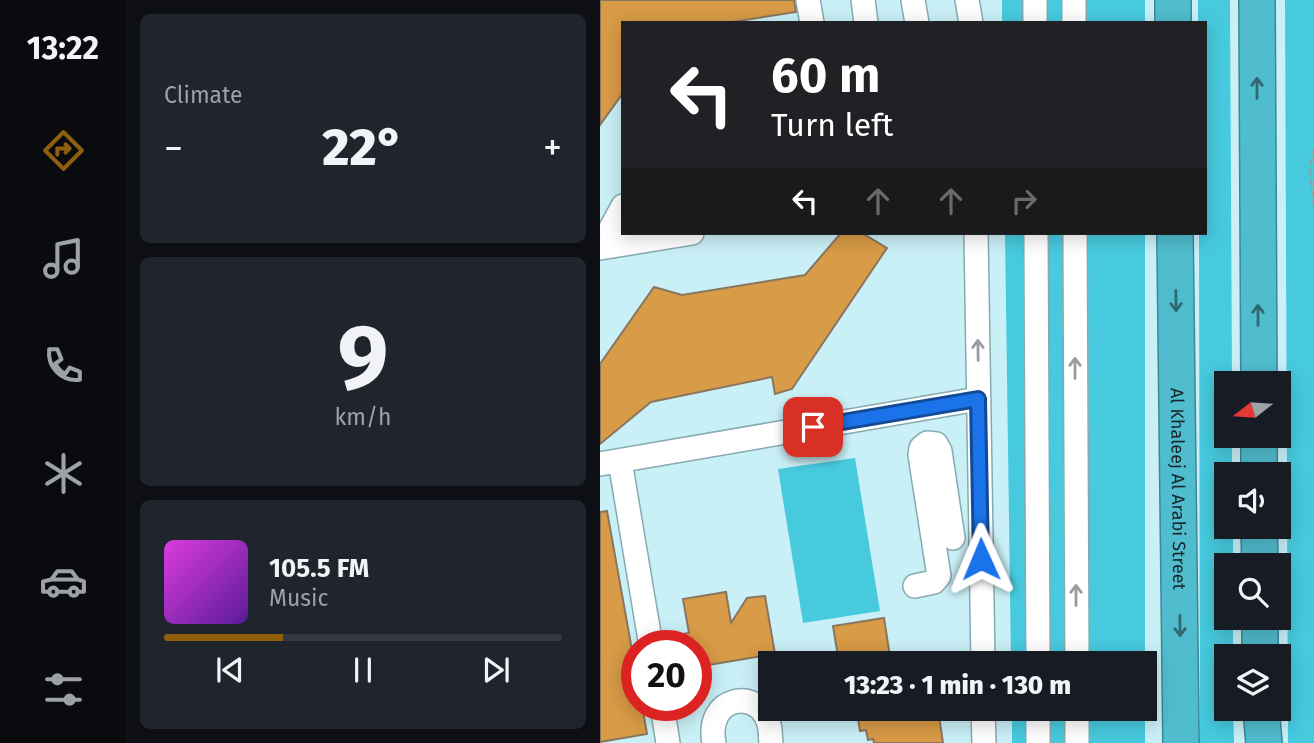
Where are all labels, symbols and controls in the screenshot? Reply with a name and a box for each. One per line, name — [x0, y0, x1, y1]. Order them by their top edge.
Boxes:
text: 13:22 — [27, 29, 99, 67]
text: 60 m — [771, 46, 880, 105]
icon: left — [656, 49, 747, 140]
one-way arrow — [1250, 76, 1264, 99]
text: Climate — [164, 81, 243, 109]
text: Turn left — [771, 106, 893, 144]
text: 22° — [322, 116, 404, 179]
text: − — [164, 125, 183, 171]
text: + — [543, 125, 562, 171]
icon: directions — [39, 126, 88, 175]
icon: left — [786, 182, 824, 220]
icon: ahead — [859, 182, 897, 220]
icon: ahead — [932, 182, 970, 220]
icon: right — [1005, 182, 1043, 220]
icon: music — [39, 234, 88, 283]
one-way arrow — [1169, 289, 1183, 312]
text: 9 — [338, 303, 388, 412]
one-way arrow — [1251, 304, 1265, 327]
one-way arrow — [971, 339, 984, 362]
icon: phone — [39, 341, 88, 390]
one-way arrow — [1068, 356, 1082, 379]
north arrow — [1214, 371, 1291, 448]
map controls — [1214, 371, 1291, 721]
street label: Al Khaleej Al Arabi Street — [1166, 388, 1190, 591]
pin — [783, 397, 843, 457]
text: km/h — [335, 403, 391, 431]
icon: arrive — [794, 408, 832, 446]
icon: climate — [39, 449, 88, 498]
button: sound — [1214, 462, 1291, 539]
position arrow — [944, 522, 1018, 596]
text: 105.5 FM — [269, 553, 369, 584]
button: search — [1214, 553, 1291, 630]
icon: car — [39, 557, 88, 606]
text: Music — [269, 584, 329, 612]
one-way arrow — [1069, 584, 1083, 607]
one-way arrow — [1173, 615, 1187, 638]
speed limit sign: 20 — [621, 630, 712, 721]
button: layers — [1214, 644, 1291, 721]
icon: previous — [211, 651, 249, 689]
icon: pause — [344, 651, 382, 689]
icon: next — [477, 651, 515, 689]
icon: filters — [39, 665, 88, 714]
text: 13:23 · 1 min · 130 m — [844, 670, 1071, 701]

